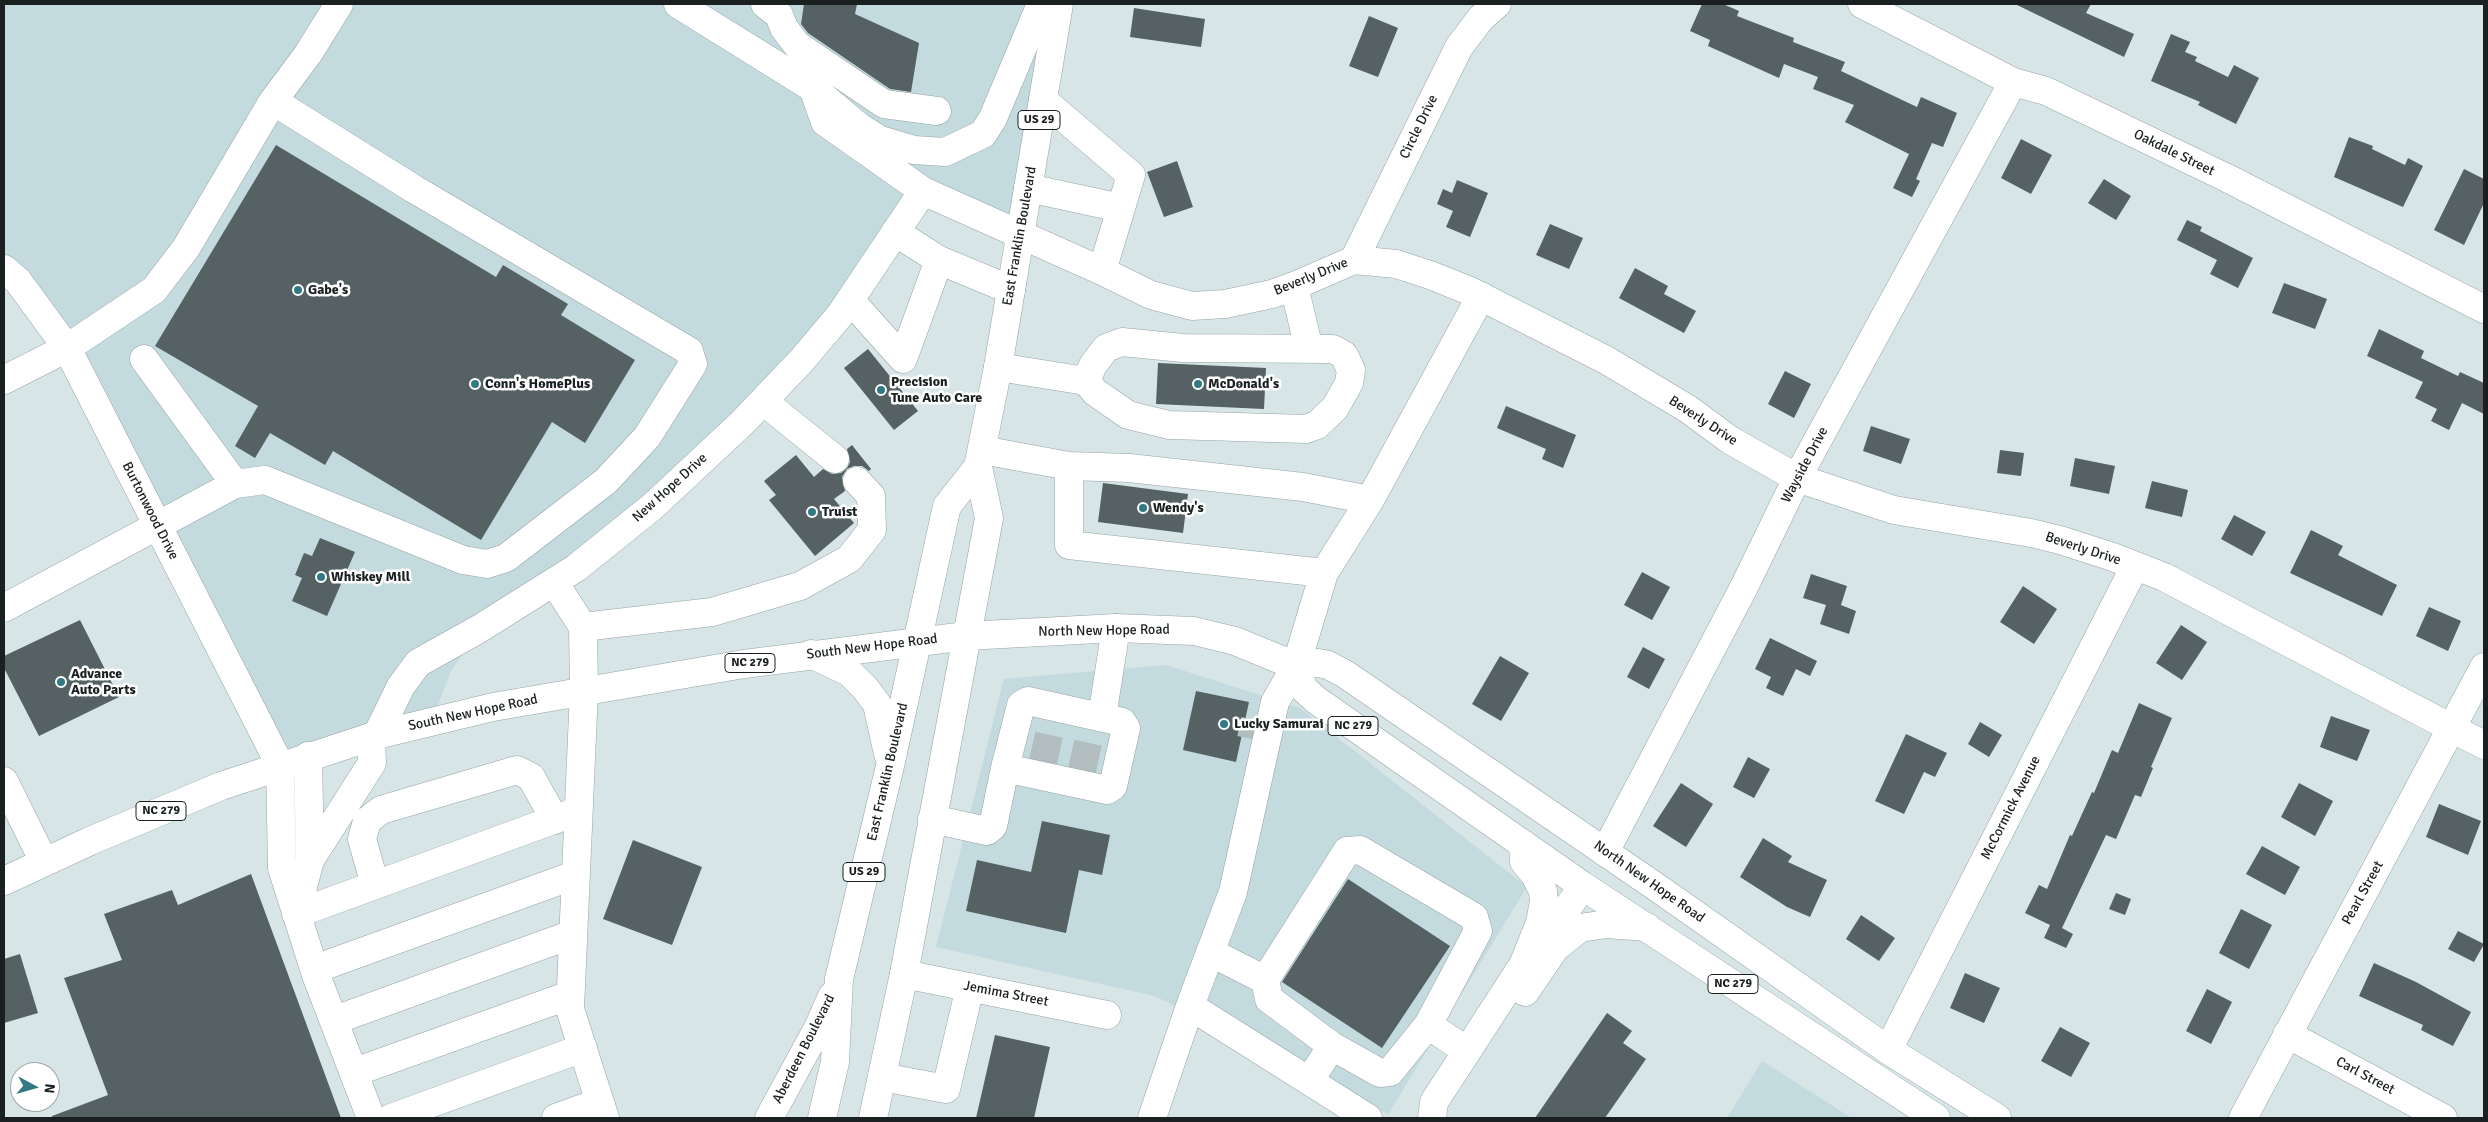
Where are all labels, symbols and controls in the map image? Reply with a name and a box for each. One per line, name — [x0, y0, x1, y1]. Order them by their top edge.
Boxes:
street label: Circle Drive — [1396, 92, 1442, 162]
road number: US 29 — [1018, 110, 1060, 130]
street label: Oakdale Street — [2131, 126, 2217, 180]
street label: East Franklin Boulevard — [999, 165, 1041, 307]
street label: Beverly Drive — [1271, 255, 1351, 299]
place label: Gabe's — [308, 282, 348, 298]
marker: Gabe's — [292, 284, 304, 296]
place label: Precision Tune Auto Care — [891, 374, 982, 407]
place label: Conn's HomePlus — [485, 376, 590, 392]
place label: McDonald's — [1208, 376, 1279, 392]
marker: Conn's HomePlus — [469, 378, 481, 390]
marker: McDonald's — [1192, 378, 1204, 390]
marker: Precision Tune Auto Care — [875, 384, 887, 396]
street label: Beverly Drive — [1665, 393, 1741, 449]
street label: Wayside Drive — [1778, 424, 1832, 506]
street label: New Hope Drive — [629, 450, 711, 526]
street label: Burtonwood Drive — [118, 459, 182, 563]
place label: Wendy's — [1153, 500, 1204, 516]
marker: Wendy's — [1137, 502, 1149, 514]
place label: Truist — [822, 504, 857, 520]
marker: Truist — [806, 506, 818, 518]
street label: Beverly Drive — [2043, 529, 2123, 569]
place label: Whiskey Mill — [331, 569, 410, 585]
marker: Whiskey Mill — [315, 571, 327, 583]
street label: North New Hope Road — [1038, 621, 1170, 641]
street label: South New Hope Road — [805, 631, 939, 663]
road number: NC 279 — [725, 654, 775, 672]
place label: Advance Auto Parts — [71, 666, 136, 699]
marker: Advance Auto Parts — [55, 676, 67, 688]
street label: South New Hope Road — [407, 691, 539, 735]
street label: East Franklin Boulevard — [864, 701, 912, 843]
place label: Lucky Samurai — [1234, 716, 1324, 732]
road number: NC 279 — [1328, 716, 1378, 736]
marker: Lucky Samurai — [1218, 718, 1230, 730]
street label: McCormick Avenue — [1978, 753, 2044, 863]
road number: NC 279 — [136, 801, 186, 820]
street label: North New Hope Road — [1590, 837, 1708, 927]
street label: Pearl Street — [2339, 858, 2387, 928]
road number: US 29 — [843, 862, 885, 882]
road number: NC 279 — [1708, 974, 1758, 994]
street label: Jemima Street — [962, 978, 1050, 1010]
street label: Aberdeen Boulevard — [769, 992, 839, 1106]
street label: Carl Street — [2333, 1053, 2397, 1099]
north arrow — [10, 1062, 60, 1112]
text: N — [40, 1083, 58, 1094]

